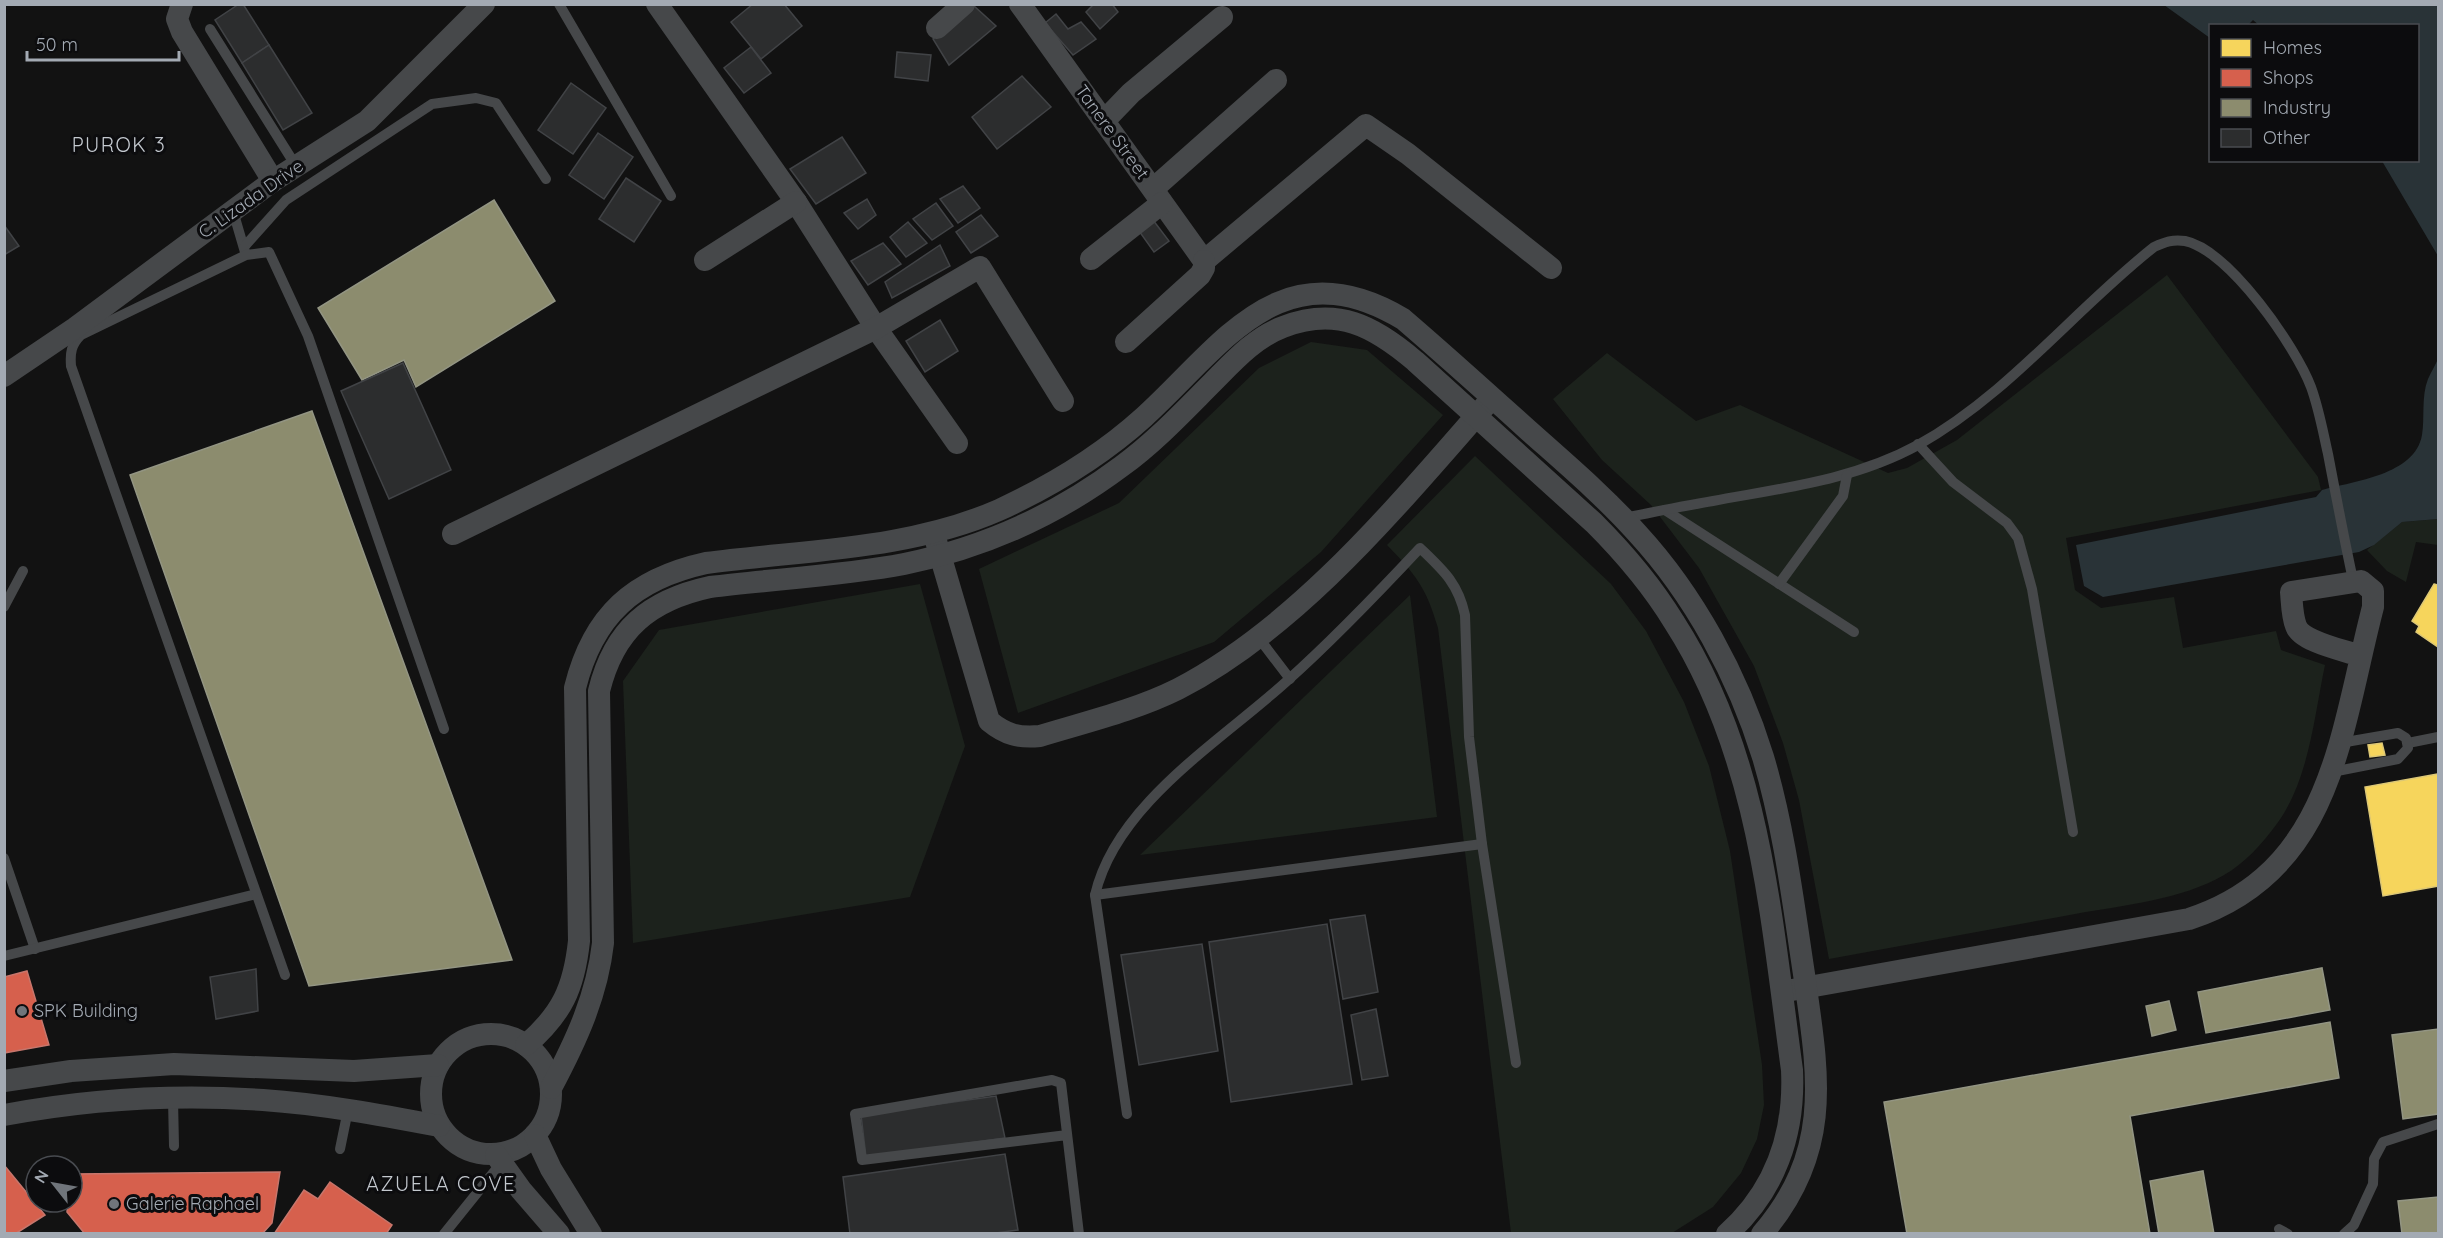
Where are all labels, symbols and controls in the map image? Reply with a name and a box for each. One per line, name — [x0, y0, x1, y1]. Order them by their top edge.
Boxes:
scale bar — [27, 24, 178, 62]
legend — [2209, 24, 2419, 162]
text: 50 m — [36, 33, 78, 56]
text: Homes — [2263, 36, 2322, 59]
text: Shops — [2263, 66, 2314, 89]
street label: Tanere Street — [1070, 80, 1154, 184]
text: Industry — [2263, 96, 2331, 119]
text: Other — [2263, 126, 2310, 149]
district label: PUROK 3 — [72, 132, 166, 157]
street label: C. Lizada Drive — [194, 154, 308, 243]
place label: SPK Building — [34, 999, 138, 1022]
marker: SPK Building — [15, 1004, 29, 1018]
north arrow — [24, 1154, 84, 1214]
text: N — [30, 1166, 53, 1186]
district label: AZUELA COVE — [366, 1171, 516, 1196]
place label: Galerie Raphael — [126, 1192, 259, 1215]
marker: Galerie Raphael — [107, 1197, 121, 1211]

